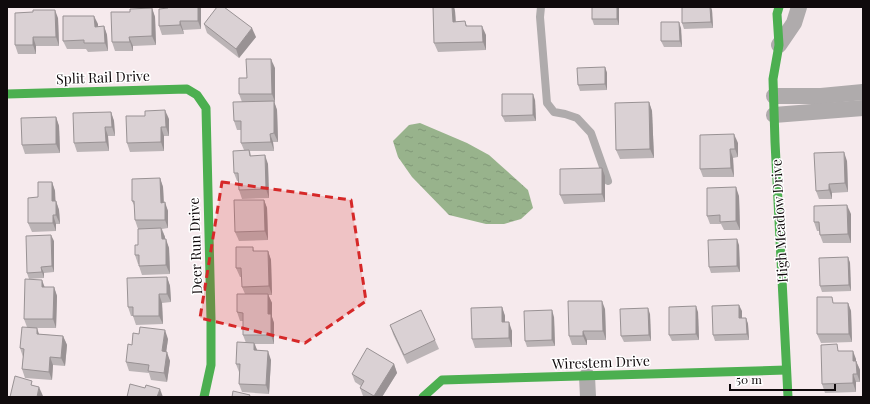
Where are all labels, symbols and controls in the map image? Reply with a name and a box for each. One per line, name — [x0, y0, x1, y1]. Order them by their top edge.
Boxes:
street label: Split Rail Drive — [56, 66, 150, 88]
street label: High Meadow Drive — [766, 159, 792, 283]
street label: Deer Run Drive — [184, 197, 206, 295]
street label: Wirestem Drive — [551, 351, 650, 373]
scale bar — [730, 366, 835, 392]
text: 50 m — [736, 371, 762, 387]

